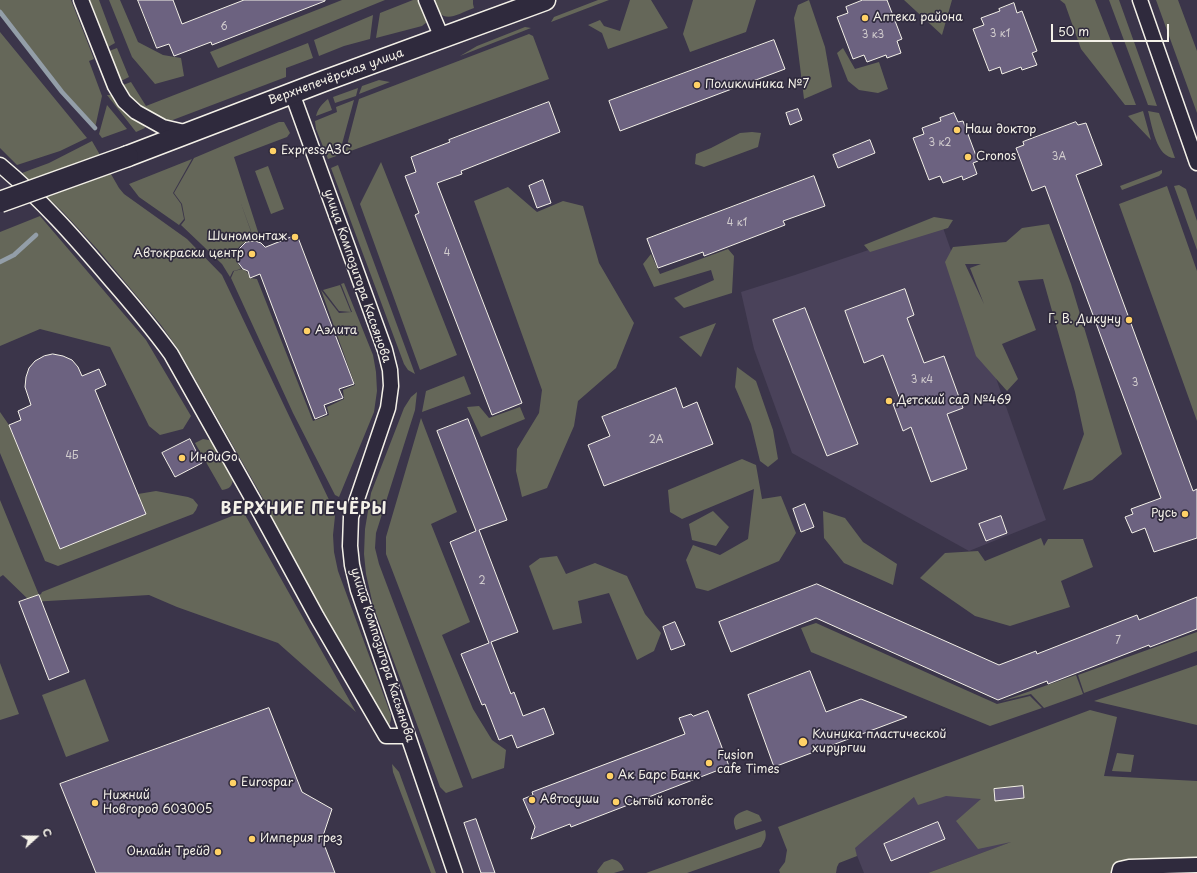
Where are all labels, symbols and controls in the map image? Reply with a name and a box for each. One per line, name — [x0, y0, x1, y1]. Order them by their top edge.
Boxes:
place label: Аптека района — [873, 11, 963, 25]
marker: Аптека района — [860, 13, 870, 23]
scale bar — [1053, 16, 1171, 42]
house number: 6 — [220, 21, 228, 33]
text: 50 m — [1058, 22, 1089, 40]
house number: 3 к1 — [990, 28, 1010, 40]
house number: 3 к3 — [862, 29, 884, 41]
street label: Верхнепечёрская улица — [266, 46, 406, 108]
place label: Поликлиника №7 — [705, 78, 809, 92]
marker: Поликлиника №7 — [692, 80, 702, 90]
place label: Наш доктор — [965, 123, 1036, 137]
marker: Наш доктор — [952, 125, 962, 135]
house number: 3 к2 — [929, 137, 951, 149]
place label: ExpressАЗС — [281, 144, 351, 158]
marker: ExpressАЗС — [268, 146, 278, 156]
place label: Cronos — [976, 150, 1016, 164]
house number: 3А — [1052, 151, 1066, 163]
marker: Cronos — [963, 152, 973, 162]
street label: улица Композитора Касьянова — [320, 187, 394, 365]
house number: 4 к1 — [727, 217, 747, 229]
place label: Шиномонтаж — [208, 230, 287, 244]
marker: Шиномонтаж — [290, 232, 300, 242]
place label: Автокраски центр — [134, 247, 244, 261]
house number: 4 — [444, 247, 450, 259]
marker: Автокраски центр — [247, 249, 257, 259]
place label: Г. В. Дикуну — [1048, 313, 1121, 327]
marker: Г. В. Дикуну — [1124, 315, 1134, 325]
place label: Аэлита — [315, 324, 357, 338]
marker: Аэлита — [302, 326, 312, 336]
house number: 3 к4 — [911, 374, 933, 386]
house number: 3 — [1132, 377, 1138, 389]
place label: Детский сад №469 — [897, 394, 1011, 408]
marker: Детский сад №469 — [884, 396, 894, 406]
house number: 2А — [649, 434, 663, 446]
house number: 4Б — [65, 450, 79, 462]
place label: ИндиGo — [190, 451, 238, 465]
marker: ИндиGo — [177, 453, 187, 463]
district label: ВЕРХНИЕ ПЕЧЁРЫ — [220, 500, 388, 520]
place label: Русь — [1151, 507, 1177, 521]
marker: Русь — [1180, 509, 1190, 519]
street label: улица Композитора Касьянова — [347, 566, 417, 744]
house number: 2 — [478, 575, 486, 587]
house number: 7 — [1115, 635, 1121, 647]
place label: Клиника пластической хирургии — [812, 728, 947, 756]
marker: Клиника пластической хирургии — [797, 736, 809, 748]
place label: Fusion cafe Times — [717, 749, 779, 777]
marker: Fusion cafe Times — [704, 758, 714, 768]
place label: Ак Барс Банк — [618, 769, 700, 783]
marker: Ак Барс Банк — [605, 771, 615, 781]
place label: Eurospar — [241, 776, 293, 790]
marker: Eurospar — [228, 778, 238, 788]
place label: Нижний Новгород 603005 — [103, 789, 212, 817]
place label: Автосуши — [540, 793, 599, 807]
marker: Автосуши — [527, 795, 537, 805]
place label: Сытый котопёс — [624, 795, 713, 809]
marker: Сытый котопёс — [611, 797, 621, 807]
marker: Нижний Новгород 603005 — [90, 798, 100, 808]
north arrow — [16, 817, 56, 857]
text: С — [38, 826, 57, 839]
place label: Империя грез — [260, 832, 343, 846]
marker: Империя грез — [247, 834, 257, 844]
place label: Онлайн Трейд — [126, 845, 210, 859]
marker: Онлайн Трейд — [213, 847, 223, 857]

